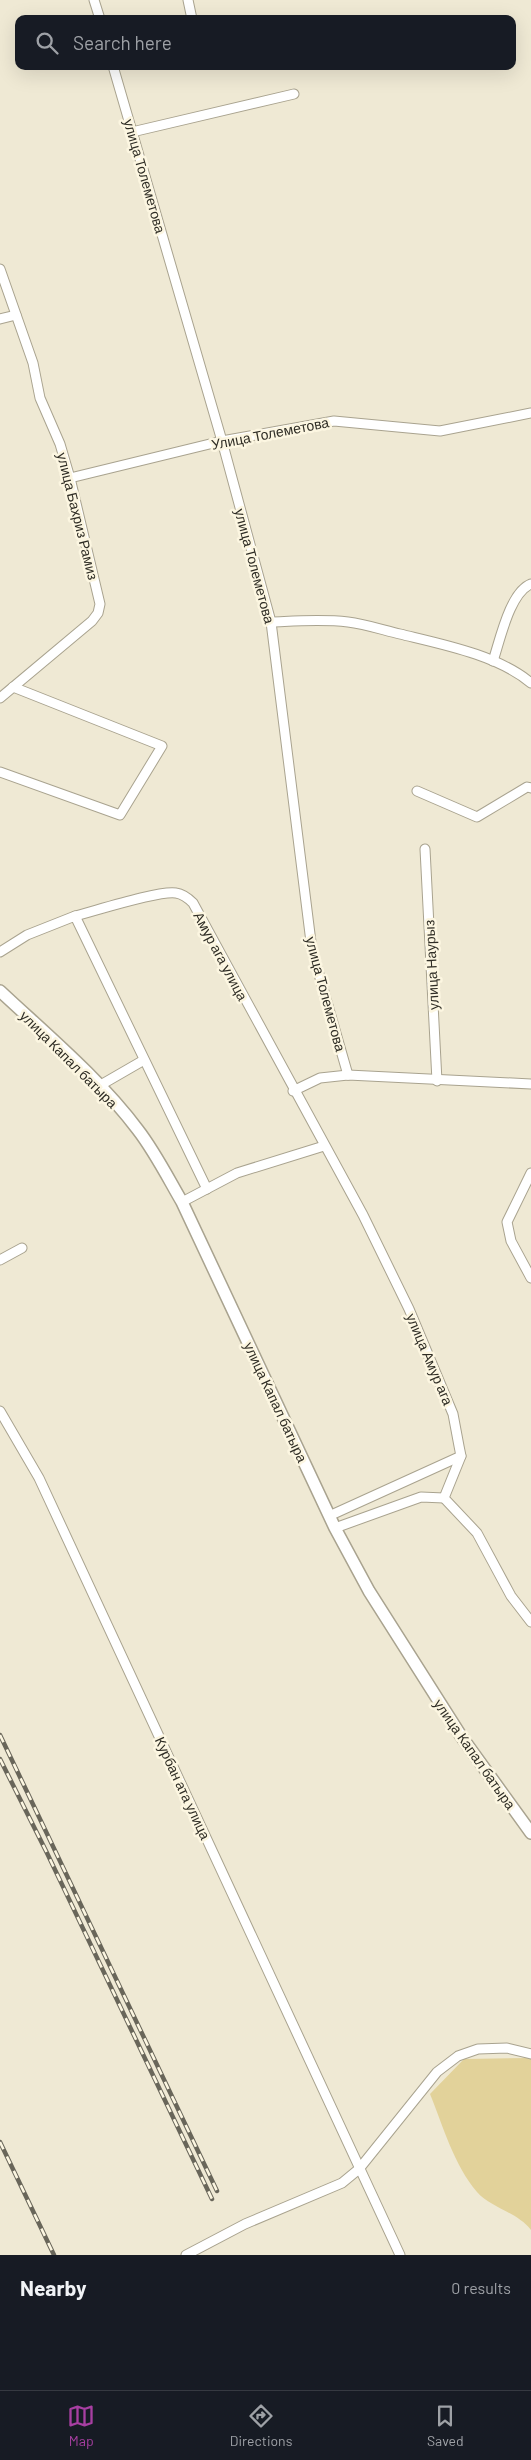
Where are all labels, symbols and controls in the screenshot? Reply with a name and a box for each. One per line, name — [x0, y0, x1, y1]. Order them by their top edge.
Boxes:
search box — [15, 15, 516, 70]
icon: search — [33, 29, 61, 57]
text: Search here — [73, 31, 172, 54]
street label: улица Толеметова — [121, 117, 170, 235]
street label: Улица Толеметова — [210, 413, 330, 453]
street label: улица Бахриз Рамиз — [54, 451, 102, 581]
street label: улица Толеметова — [231, 507, 279, 626]
street label: Амур ага улица — [190, 909, 252, 1004]
street label: улица Наурыз — [420, 920, 442, 1010]
street label: улица Толеметова — [302, 935, 350, 1054]
street label: улица Капал батыра — [17, 1007, 121, 1111]
street label: улица Амур ага — [403, 1310, 457, 1408]
street label: улица Капал батыра — [241, 1339, 311, 1465]
street label: улица Капал батыра — [431, 1696, 520, 1813]
street label: Курбан ата улица — [152, 1734, 214, 1842]
text: Nearby — [20, 2275, 86, 2300]
text: 0 results — [451, 2278, 511, 2297]
tab: Map — [67, 2402, 95, 2449]
tab: Directions — [230, 2402, 292, 2449]
tab: Saved — [427, 2402, 464, 2449]

